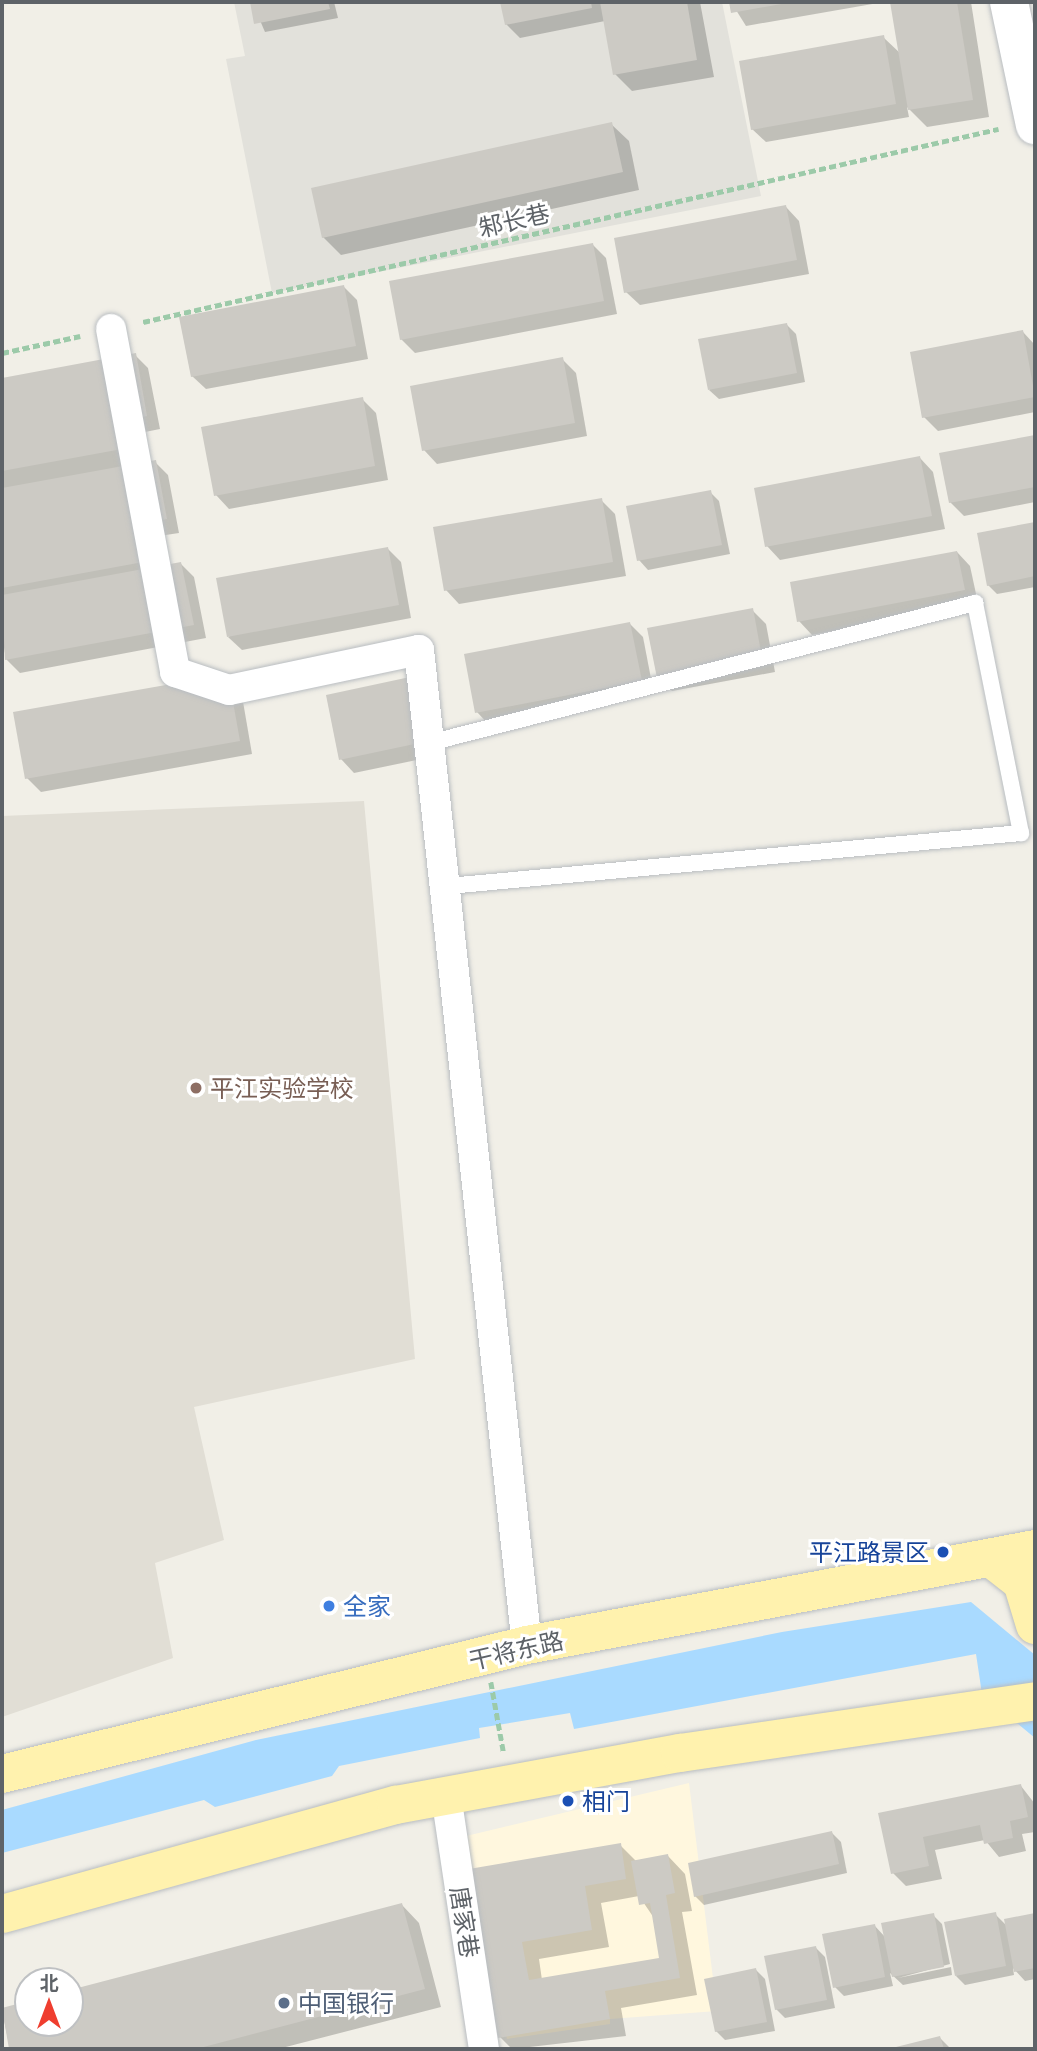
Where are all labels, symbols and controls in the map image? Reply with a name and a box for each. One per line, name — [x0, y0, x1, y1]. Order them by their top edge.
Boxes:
street label: 邾长巷 — [476, 198, 552, 242]
place label: 平江实验学校 — [210, 1074, 354, 1102]
marker: 平江实验学校 — [188, 1080, 204, 1096]
place label: 平江路景区 — [809, 1538, 929, 1566]
marker: 平江路景区 — [935, 1544, 951, 1560]
place label: 全家 — [343, 1592, 391, 1620]
marker: 全家 — [321, 1598, 337, 1614]
street label: 干将东路 — [466, 1625, 566, 1675]
place label: 相门 — [582, 1787, 630, 1815]
marker: 相门 — [560, 1793, 576, 1809]
street label: 唐家巷 — [445, 1884, 485, 1960]
north arrow — [14, 1967, 84, 2037]
text: 北 — [39, 1971, 59, 1994]
place label: 中国银行 — [298, 1989, 394, 2017]
marker: 中国银行 — [276, 1995, 292, 2011]

